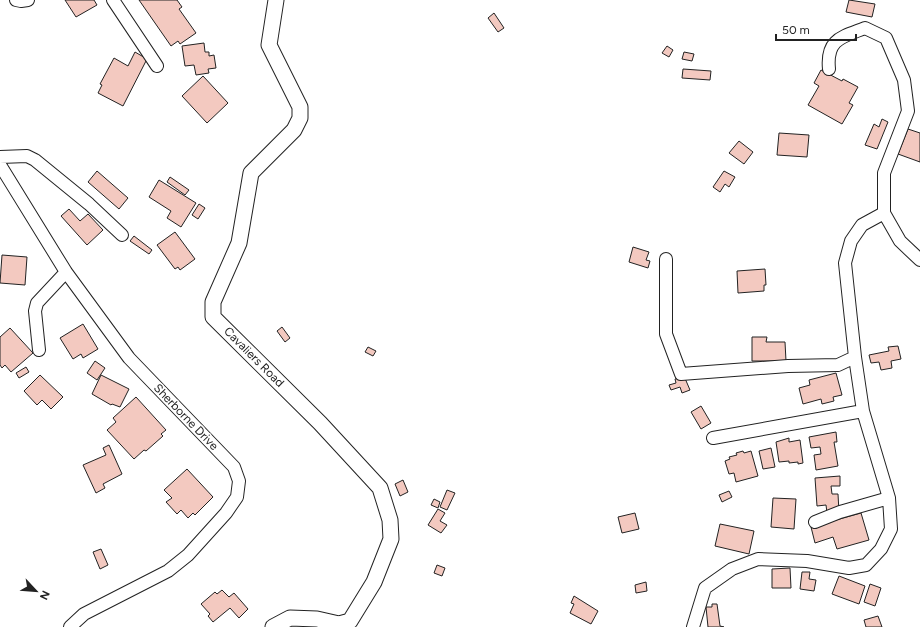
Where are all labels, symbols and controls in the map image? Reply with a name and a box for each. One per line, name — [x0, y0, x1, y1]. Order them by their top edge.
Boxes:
scale bar — [776, 16, 856, 42]
text: 50 m — [782, 23, 810, 37]
street label: Cavaliers Road — [221, 324, 287, 390]
street label: Sherborne Drive — [151, 381, 221, 453]
north arrow — [16, 571, 56, 611]
text: N — [37, 588, 52, 602]

